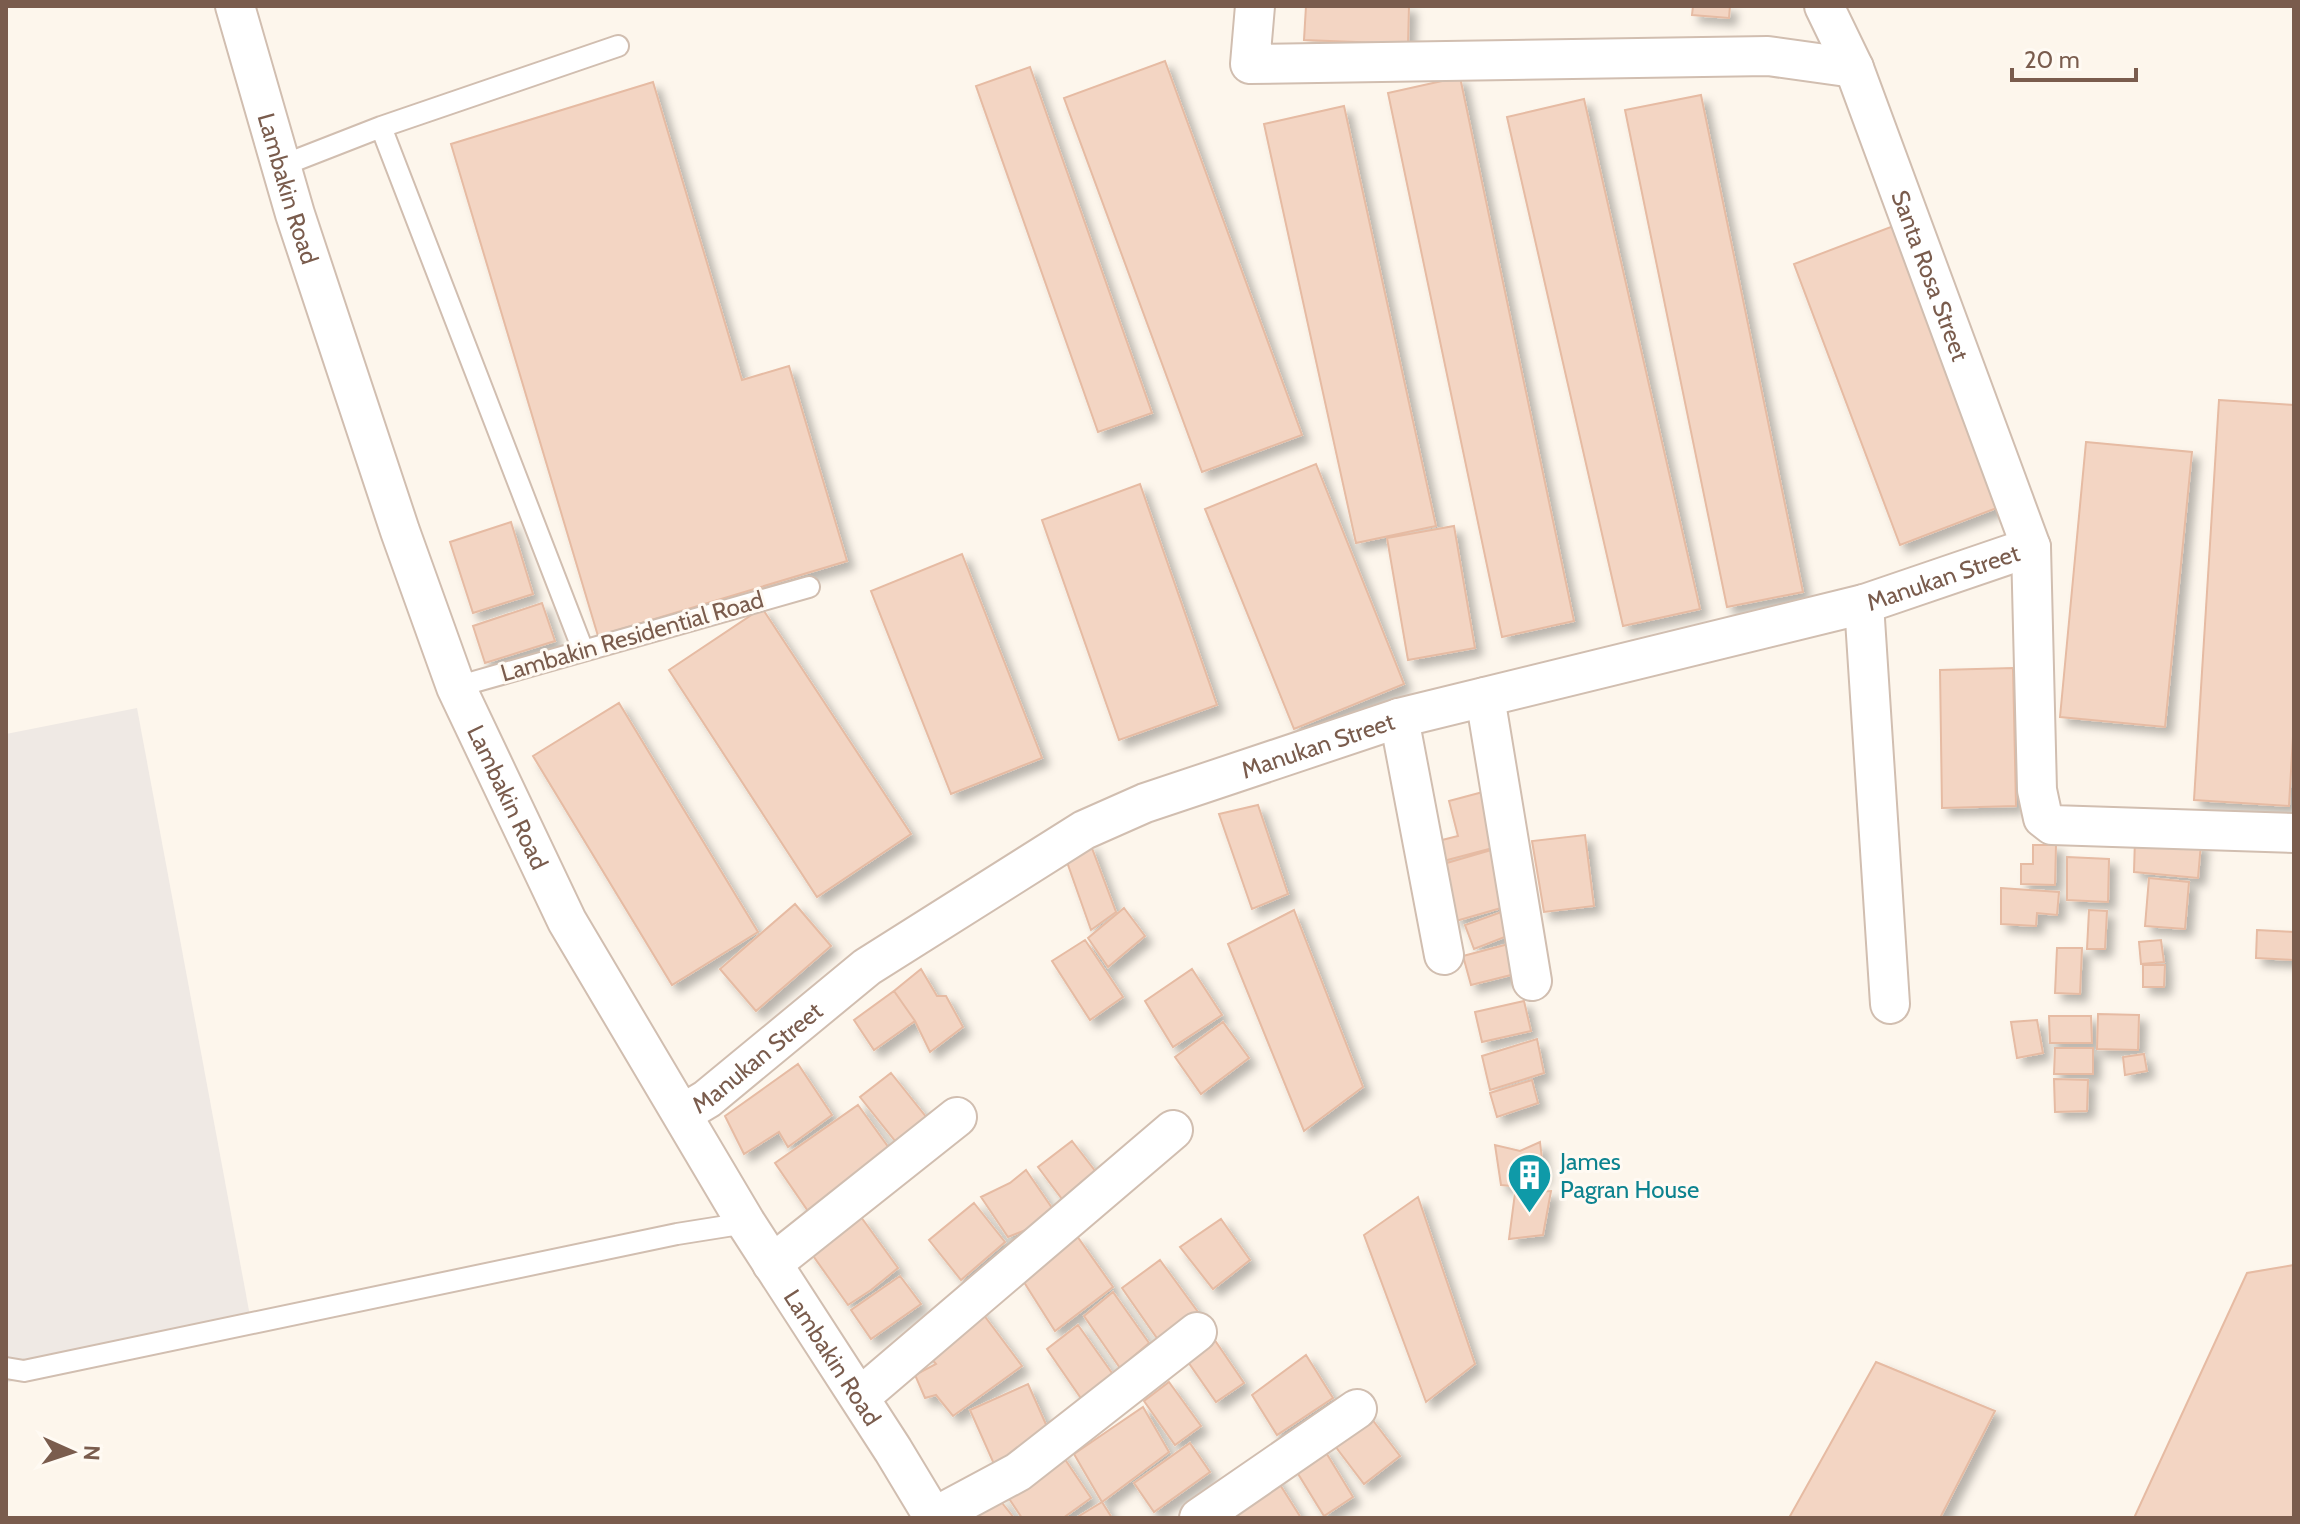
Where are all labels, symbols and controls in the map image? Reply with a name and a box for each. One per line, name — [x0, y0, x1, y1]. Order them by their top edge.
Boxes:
scale bar — [2012, 32, 2136, 82]
text: 20 m — [2024, 45, 2080, 74]
street label: Lambakin Road — [252, 109, 325, 268]
street label: Santa Rosa Street — [1886, 186, 1975, 365]
street label: Manukan Street — [1863, 538, 2023, 617]
street label: Lambakin Residential Road — [497, 585, 767, 687]
street label: Manukan Street — [1237, 706, 1398, 784]
street label: Lambakin Road — [462, 720, 555, 874]
street label: Manukan Street — [687, 996, 828, 1119]
place label: James Pagran House — [1559, 1147, 1699, 1204]
building icon: James Pagran House — [1505, 1151, 1553, 1214]
street label: Lambakin Road — [778, 1284, 887, 1431]
north arrow — [32, 1412, 112, 1492]
text: N — [78, 1445, 105, 1461]

